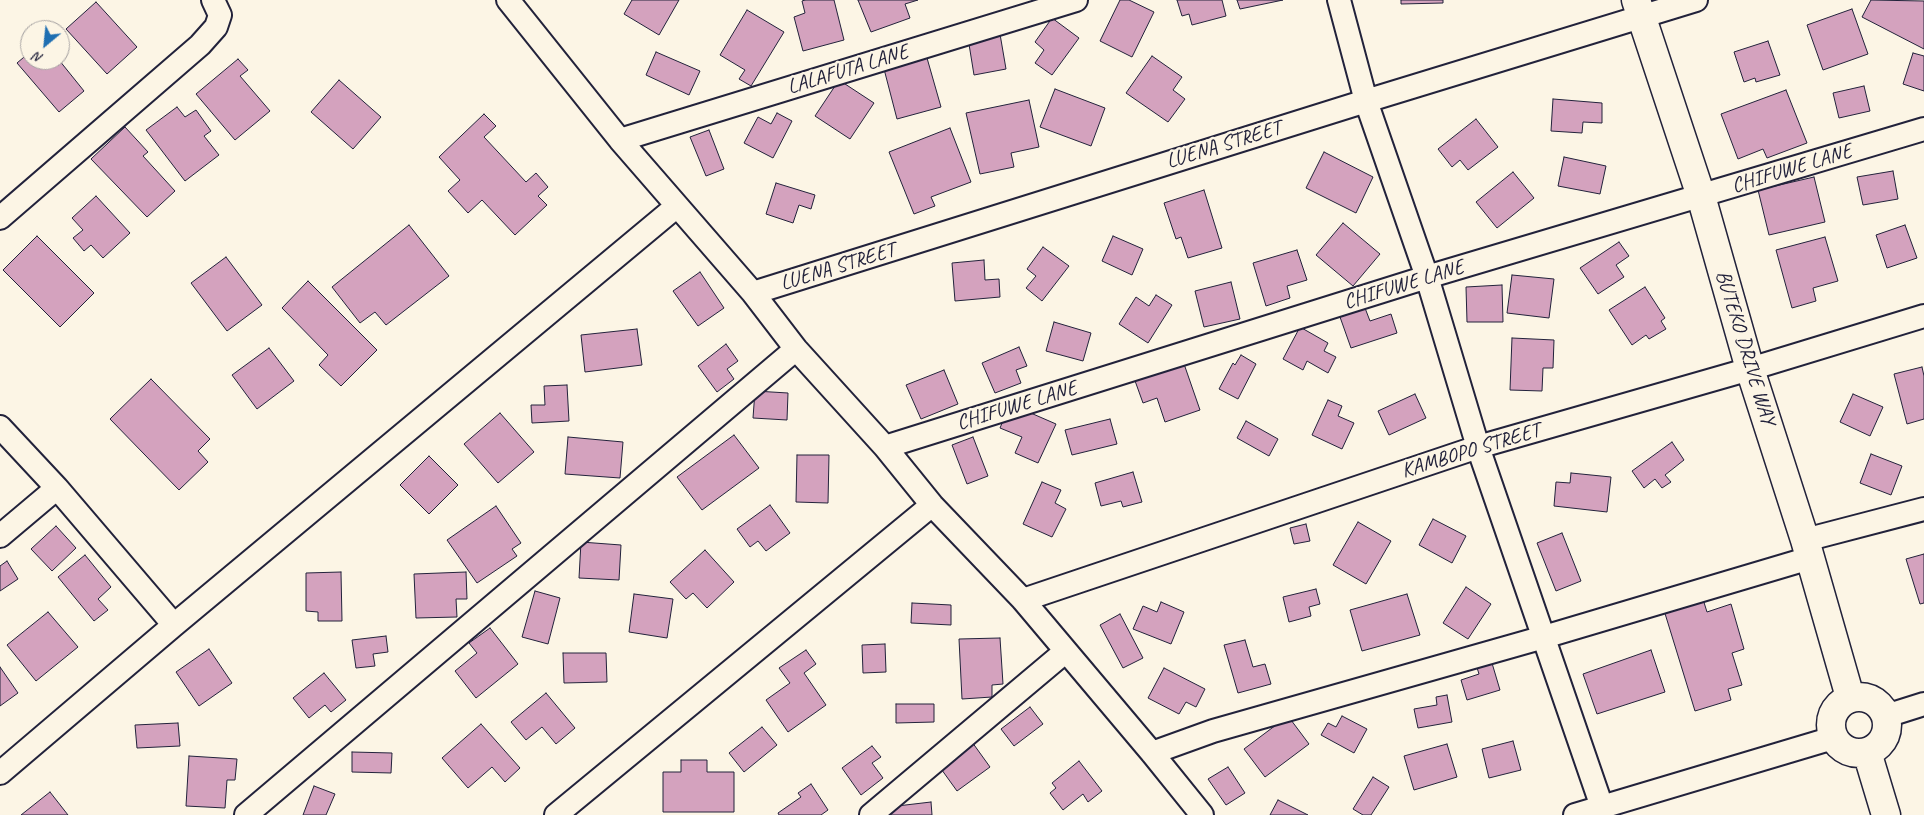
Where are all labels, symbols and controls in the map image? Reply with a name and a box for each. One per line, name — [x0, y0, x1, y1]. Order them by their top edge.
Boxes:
north arrow — [20, 20, 70, 70]
street label: LALAFUTA LANE — [784, 40, 912, 100]
text: N — [30, 48, 46, 67]
street label: LUENA STREET — [1164, 116, 1284, 174]
street label: CHIFUWE LANE — [1729, 139, 1855, 199]
street label: LUENA STREET — [778, 238, 898, 296]
street label: CHIFUWE LANE — [1341, 255, 1467, 315]
street label: BUTEKO DRIVE WAY — [1710, 268, 1780, 428]
street label: CHIFUWE LANE — [954, 376, 1080, 436]
street label: KAMBOPO STREET — [1398, 418, 1544, 484]

